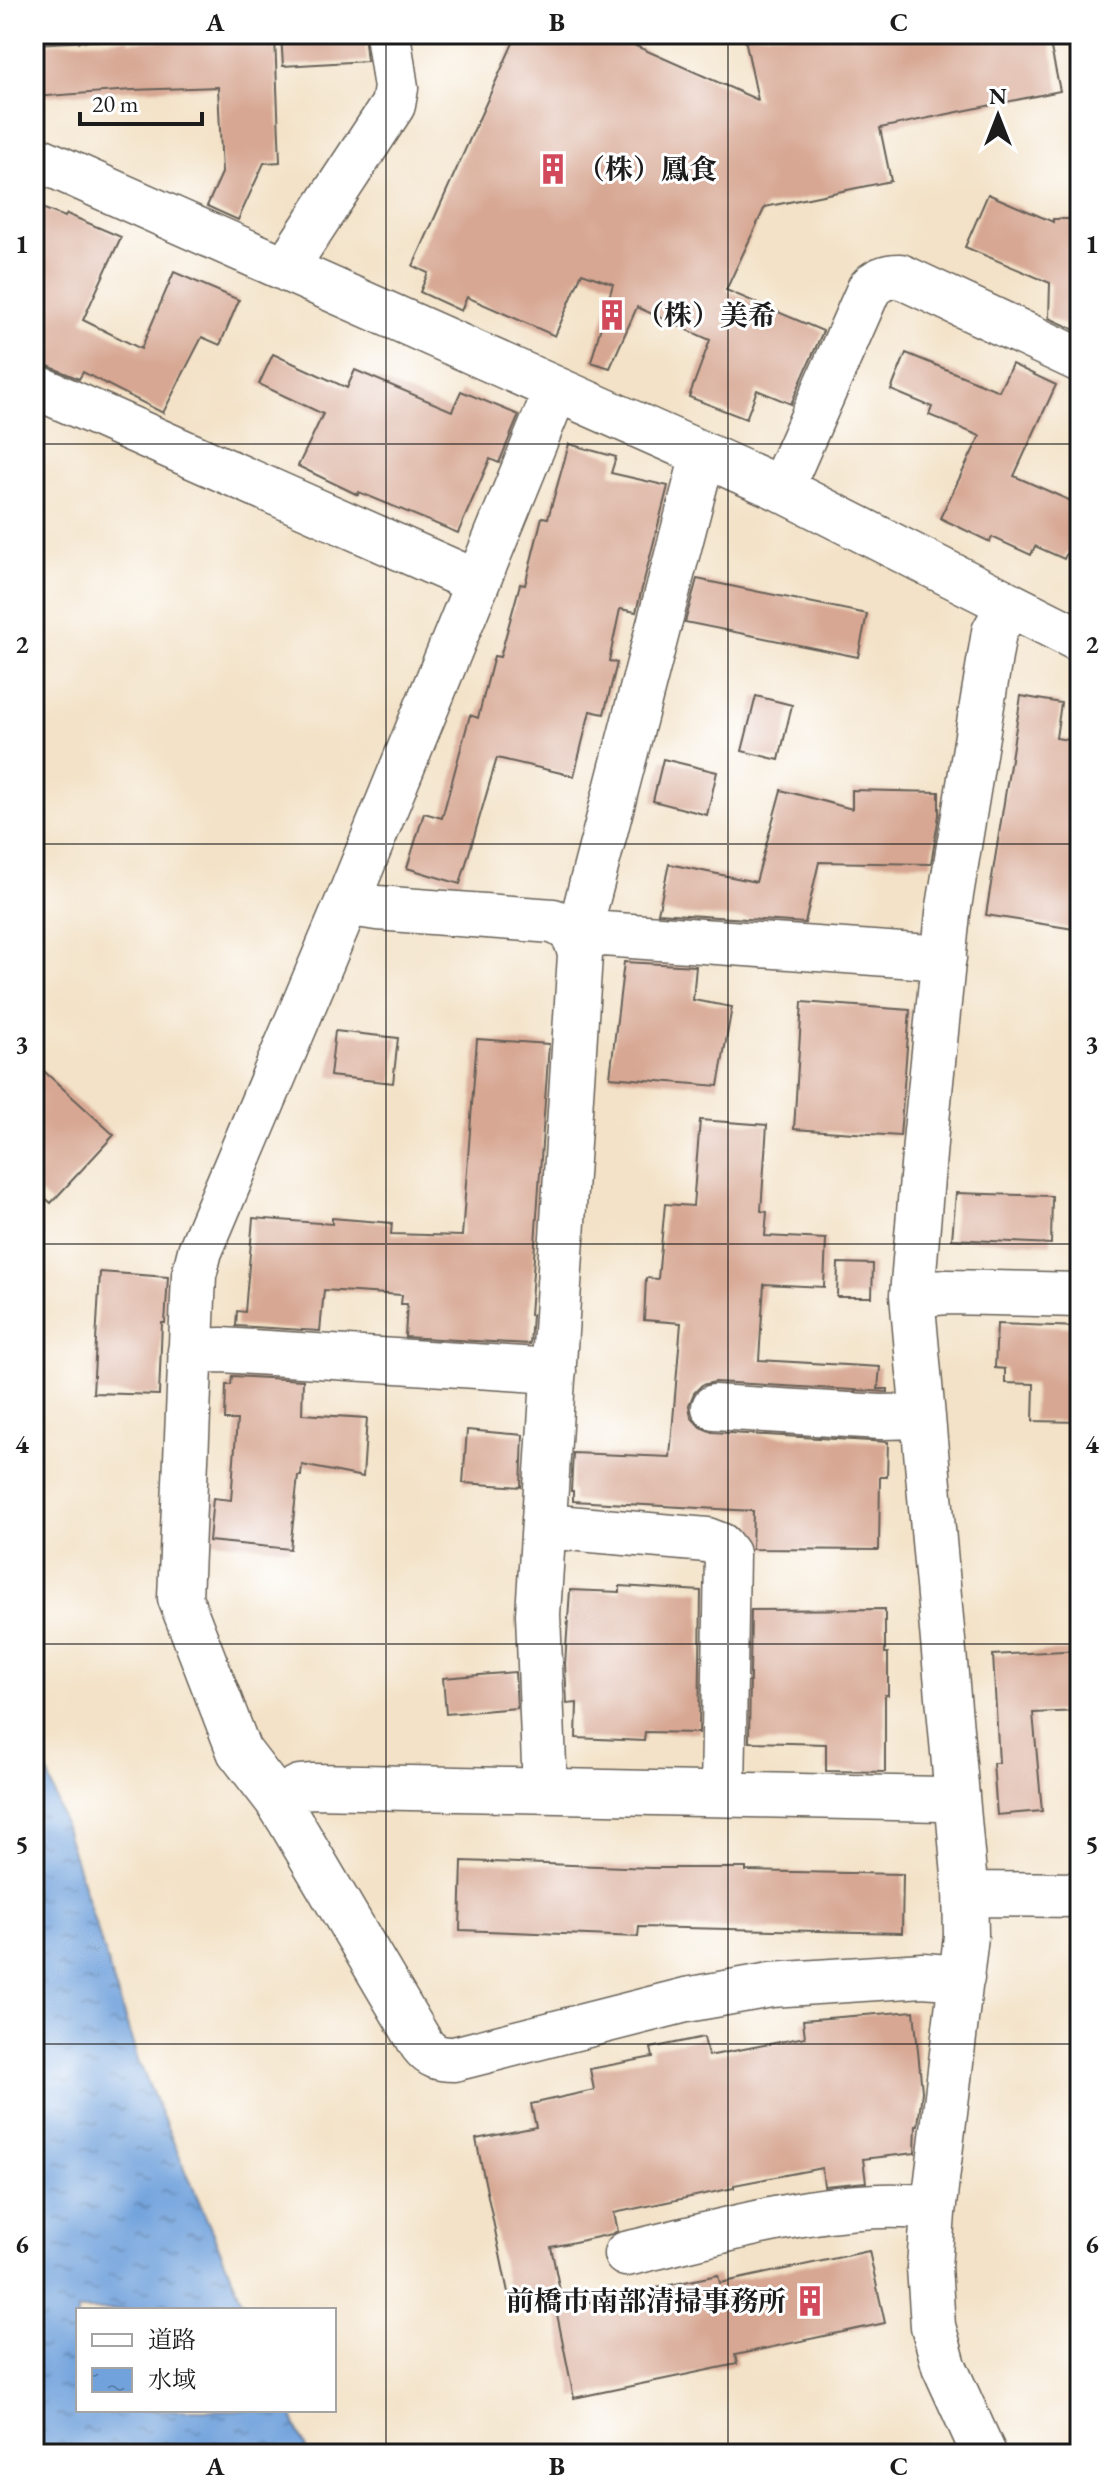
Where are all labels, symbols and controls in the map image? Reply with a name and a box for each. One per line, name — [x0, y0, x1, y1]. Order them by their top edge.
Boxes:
text: A — [205, 5, 225, 39]
text: B — [549, 5, 565, 39]
text: C — [890, 5, 908, 39]
scale bar — [80, 76, 202, 126]
north arrow — [958, 76, 1038, 156]
text: N — [989, 82, 1007, 111]
text: 20 m — [92, 88, 139, 119]
place label: （株）鳳食 — [577, 151, 717, 187]
building icon: （株）鳳食 — [536, 152, 570, 186]
text: 1 — [15, 227, 29, 261]
text: 1 — [1085, 227, 1099, 261]
place label: （株）美希 — [636, 297, 776, 333]
building icon: （株）美希 — [595, 298, 629, 332]
text: 2 — [15, 627, 29, 661]
text: 2 — [1085, 627, 1099, 661]
text: 3 — [15, 1027, 29, 1061]
text: 3 — [1085, 1027, 1099, 1061]
text: 4 — [15, 1427, 29, 1461]
text: 4 — [1085, 1427, 1099, 1461]
text: 5 — [15, 1827, 29, 1861]
text: 5 — [1085, 1827, 1099, 1861]
text: 6 — [15, 2227, 29, 2261]
text: 6 — [1085, 2227, 1099, 2261]
place label: 前橋市南部清掃事務所 — [506, 2283, 786, 2319]
building icon: 前橋市南部清掃事務所 — [793, 2284, 827, 2318]
legend — [76, 2308, 336, 2412]
text: 道路 — [148, 2324, 196, 2355]
text: 水域 — [148, 2364, 196, 2395]
text: A — [205, 2449, 225, 2483]
text: B — [549, 2449, 565, 2483]
text: C — [890, 2449, 908, 2483]

